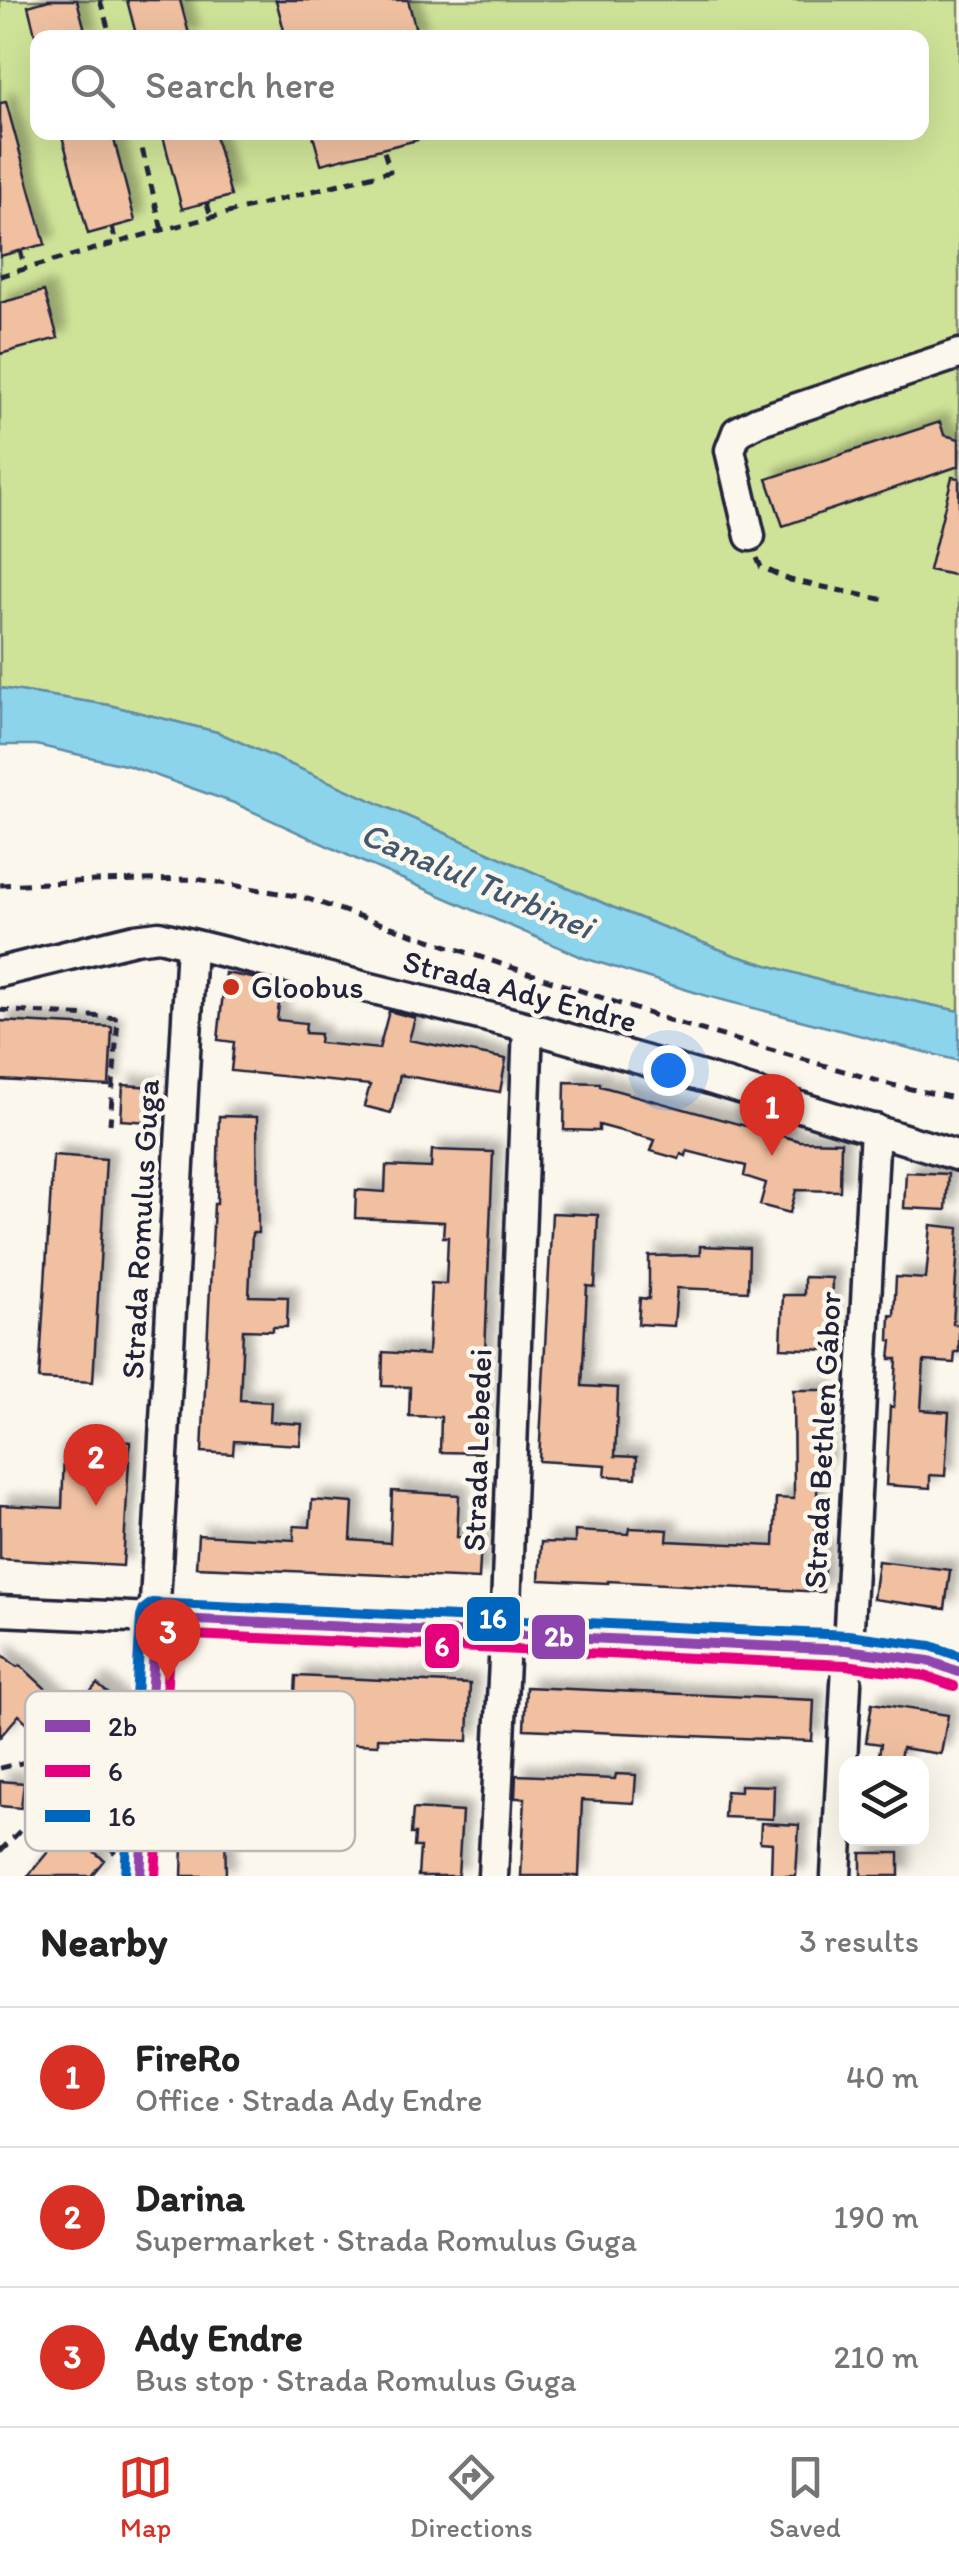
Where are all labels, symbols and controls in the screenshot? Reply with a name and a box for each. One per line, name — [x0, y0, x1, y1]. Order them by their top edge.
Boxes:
search box — [30, 30, 929, 140]
icon: search — [65, 58, 120, 113]
text: Search here — [145, 62, 336, 108]
water label: Canalul Turbinei — [355, 812, 603, 949]
street label: Strada Ady Endre — [399, 942, 641, 1040]
place label: Gloobus — [251, 968, 364, 1006]
marker: Gloobus — [220, 976, 242, 998]
your location — [643, 1045, 694, 1096]
pin: 1 — [740, 1074, 804, 1156]
street label: Strada Romulus Guga — [113, 1078, 167, 1380]
street label: Strada Bethlen Gábor — [795, 1290, 849, 1590]
street label: Strada Lebedei — [454, 1348, 500, 1552]
pin: 2 — [64, 1424, 128, 1506]
line badge: 16 — [465, 1595, 522, 1643]
pin: 3 — [136, 1598, 200, 1681]
text: 16 — [479, 1601, 507, 1635]
line badge: 2b — [530, 1613, 587, 1661]
text: 2b — [544, 1619, 574, 1653]
line badge: 6 — [423, 1622, 461, 1670]
text: 6 — [435, 1629, 450, 1663]
legend — [25, 1691, 355, 1851]
text: 2b — [108, 1709, 137, 1743]
text: 6 — [108, 1754, 123, 1788]
map controls — [839, 1756, 929, 1846]
button: layers — [839, 1756, 929, 1846]
text: 16 — [108, 1799, 136, 1833]
text: Nearby — [40, 1916, 167, 1967]
text: 3 results — [799, 1922, 919, 1960]
text: FireRo — [135, 2035, 240, 2081]
text: 1 — [65, 2058, 80, 2096]
text: 40 m — [846, 2058, 919, 2096]
text: Office · Strada Ady Endre — [135, 2081, 483, 2119]
text: Darina — [135, 2175, 245, 2221]
text: 2 — [64, 2198, 81, 2236]
text: 190 m — [834, 2198, 919, 2236]
text: Supermarket · Strada Romulus Guga — [135, 2221, 637, 2259]
text: Ady Endre — [135, 2315, 303, 2361]
text: 3 — [64, 2338, 81, 2376]
text: 210 m — [833, 2338, 919, 2376]
text: Bus stop · Strada Romulus Guga — [135, 2361, 577, 2399]
tab: Map — [118, 2450, 173, 2544]
tab: Directions — [410, 2450, 533, 2544]
tab: Saved — [769, 2450, 841, 2544]

